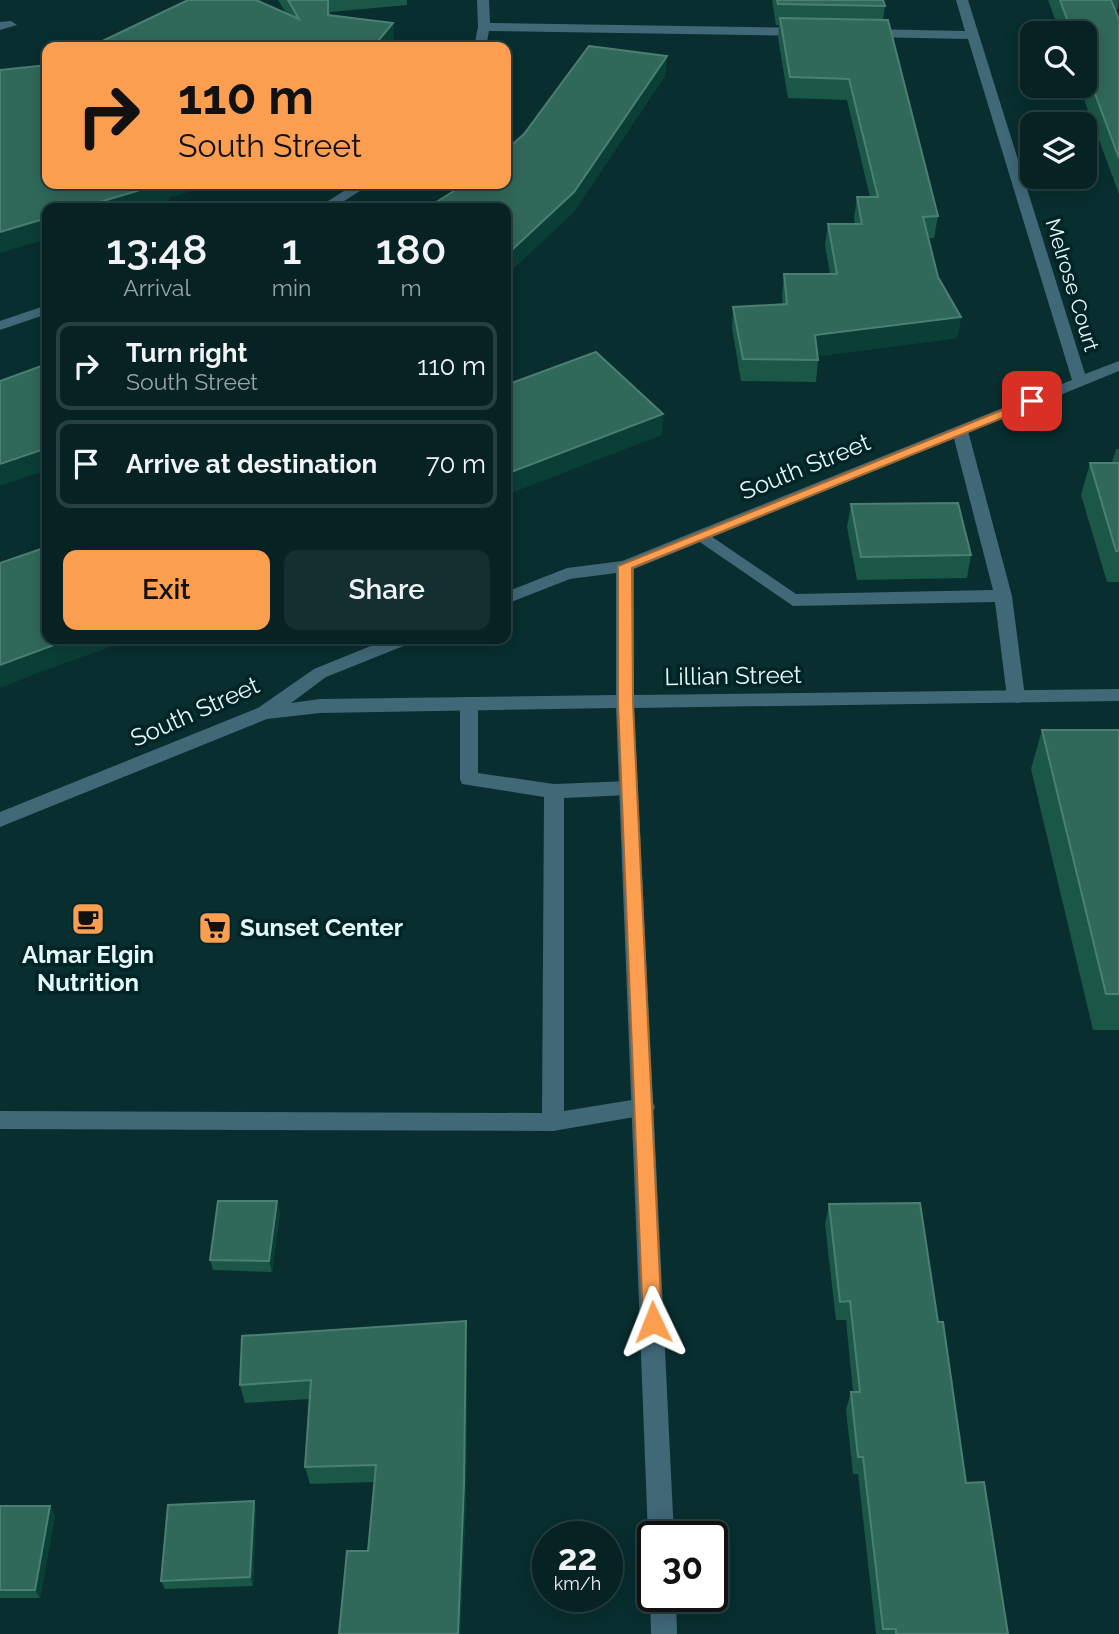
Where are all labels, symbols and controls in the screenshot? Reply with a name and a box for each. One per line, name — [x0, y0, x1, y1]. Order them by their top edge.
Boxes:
map controls — [1020, 21, 1097, 189]
button: search — [1020, 21, 1097, 98]
text: 110 m — [178, 68, 314, 125]
icon: right — [63, 70, 154, 161]
button: layers — [1020, 112, 1097, 189]
text: South Street — [178, 127, 362, 164]
street label: Melrose Court — [1040, 215, 1105, 354]
text: 13:48 — [106, 225, 208, 274]
text: 1 — [282, 225, 302, 274]
text: 180 — [376, 225, 447, 274]
text: Arrival — [123, 274, 191, 301]
text: min — [272, 274, 311, 301]
text: m — [401, 274, 422, 301]
text: Turn right — [126, 338, 247, 368]
icon: right — [67, 347, 105, 385]
text: 110 m — [417, 351, 486, 381]
text: South Street — [126, 368, 258, 395]
pin — [1002, 371, 1062, 431]
icon: arrive — [1013, 382, 1051, 420]
street label: South Street — [735, 427, 874, 506]
icon: arrive — [67, 445, 105, 483]
text: Arrive at destination — [126, 449, 377, 479]
text: 70 m — [426, 449, 486, 479]
button: Exit — [63, 550, 270, 630]
button: Share — [284, 550, 490, 630]
street label: Lillian Street — [664, 660, 802, 691]
street label: South Street — [126, 670, 264, 753]
cafe icon: Almar Elgin Nutrition — [69, 900, 107, 938]
supermarket icon: Sunset Center — [196, 909, 234, 947]
place label: Sunset Center — [240, 913, 403, 942]
place label: Almar Elgin Nutrition — [22, 940, 154, 997]
position arrow — [616, 1285, 690, 1359]
speed limit sign: 30 — [637, 1521, 728, 1612]
text: 22 — [558, 1537, 597, 1578]
text: km/h — [554, 1573, 601, 1594]

